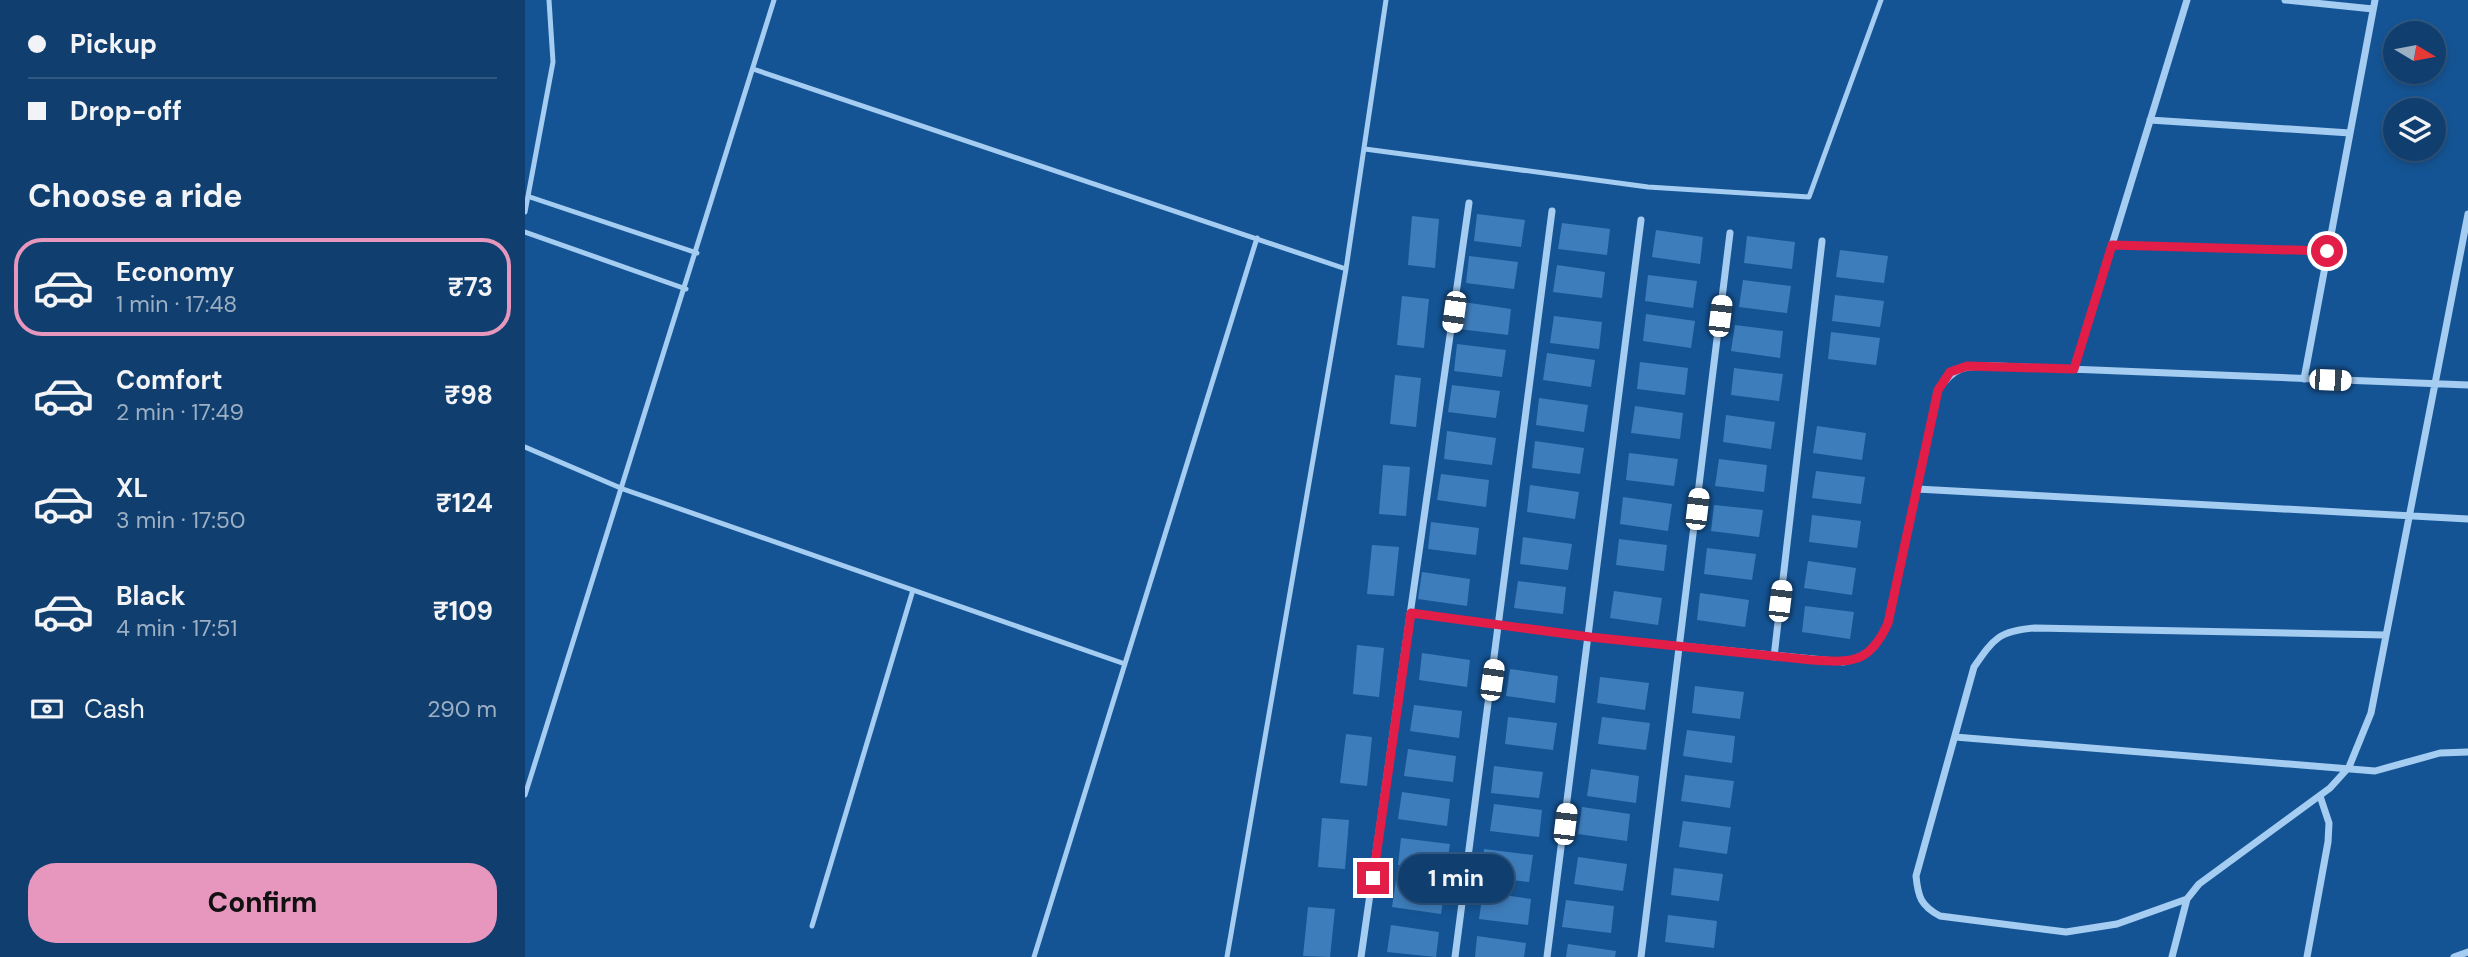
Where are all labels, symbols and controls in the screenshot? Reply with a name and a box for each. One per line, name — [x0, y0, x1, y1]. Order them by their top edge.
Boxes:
north arrow — [2383, 21, 2447, 84]
map controls — [2383, 21, 2446, 161]
text: Pickup — [70, 27, 157, 61]
text: Drop-off — [70, 94, 182, 128]
button: layers — [2383, 98, 2446, 161]
text: Choose a ride — [28, 175, 243, 217]
route start — [2311, 235, 2343, 267]
text: Economy — [116, 255, 234, 289]
icon: car — [32, 256, 95, 319]
text: ₹73 — [448, 270, 493, 304]
text: 1 min · 17:48 — [116, 289, 237, 319]
car — [1441, 290, 1468, 334]
car — [1708, 294, 1733, 338]
text: Comfort — [116, 363, 222, 397]
icon: car — [32, 364, 95, 427]
car — [2309, 369, 2352, 391]
text: ₹98 — [444, 378, 493, 412]
text: 2 min · 17:49 — [116, 397, 244, 427]
text: XL — [116, 471, 148, 505]
icon: car — [32, 472, 95, 535]
text: ₹124 — [436, 486, 493, 520]
car — [1685, 487, 1710, 531]
text: 3 min · 17:50 — [116, 505, 246, 535]
text: Black — [116, 579, 186, 613]
car — [1768, 579, 1793, 623]
icon: car — [32, 580, 95, 643]
text: ₹109 — [433, 594, 493, 628]
text: 4 min · 17:51 — [116, 613, 237, 643]
car — [1479, 658, 1506, 702]
icon: cash — [28, 690, 66, 728]
text: Cash — [84, 692, 145, 726]
text: 290 m — [427, 694, 497, 724]
car — [1553, 802, 1578, 846]
callout: 1 min — [1397, 854, 1513, 903]
route end — [1357, 862, 1389, 894]
button: Confirm — [28, 863, 497, 943]
text: 1 min — [1428, 863, 1484, 893]

